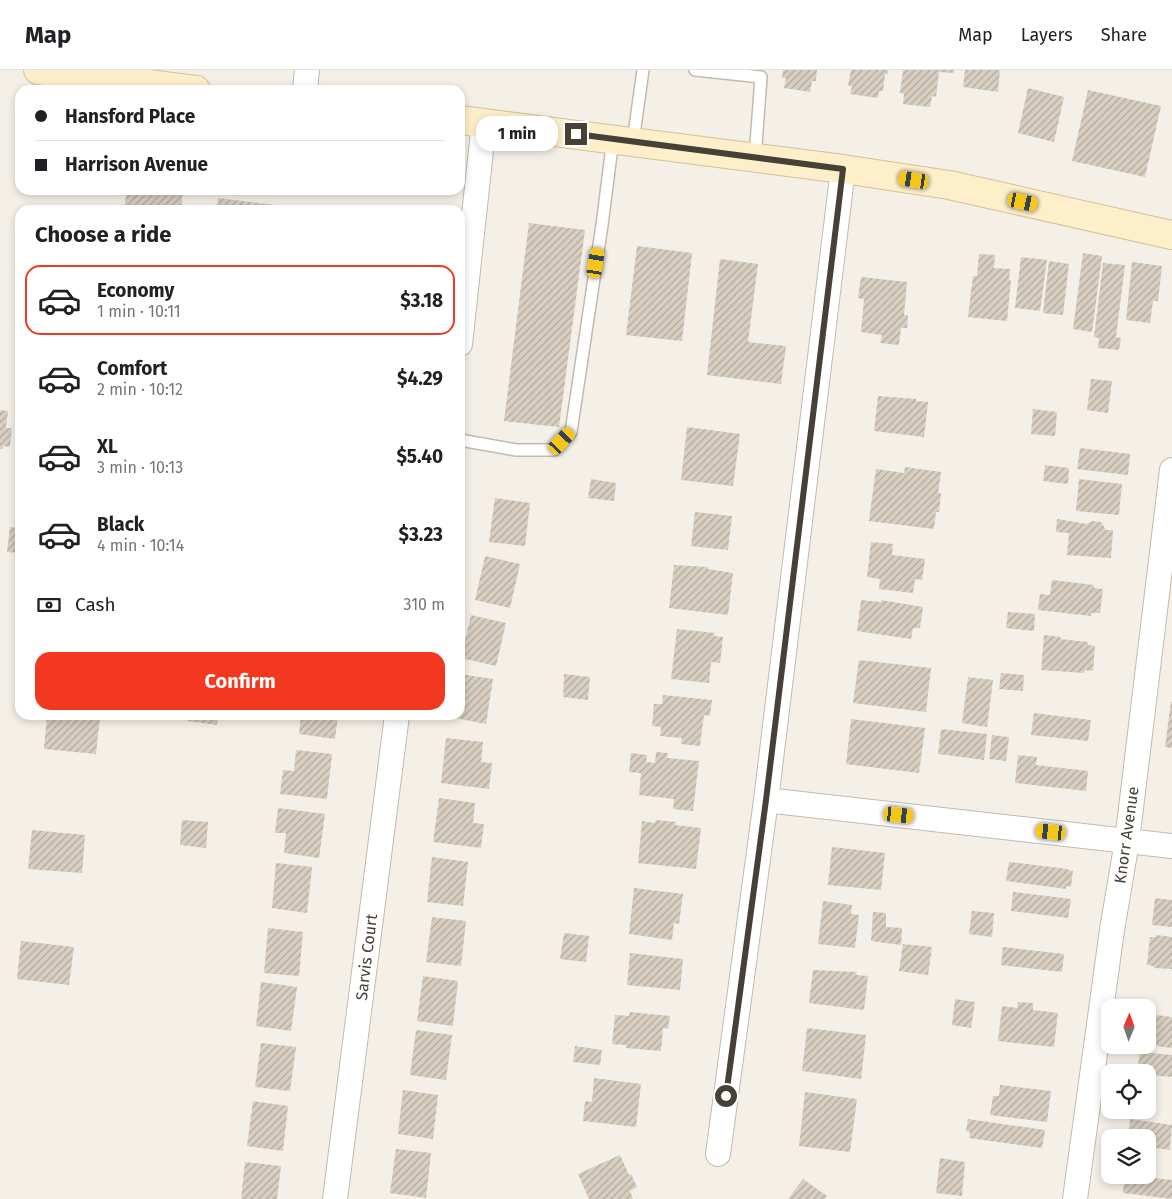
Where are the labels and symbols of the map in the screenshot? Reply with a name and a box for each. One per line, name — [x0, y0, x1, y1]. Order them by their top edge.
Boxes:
callout: 1 min — [476, 116, 558, 152]
route end — [565, 123, 587, 145]
car — [898, 170, 929, 190]
car — [1006, 192, 1039, 212]
car — [586, 247, 605, 279]
car — [546, 425, 577, 457]
street label: Knorr Avenue — [1110, 785, 1143, 885]
car — [883, 806, 914, 824]
car — [1035, 823, 1066, 841]
street label: Sarvis Court — [352, 913, 381, 1001]
north arrow — [1101, 999, 1156, 1054]
route start — [715, 1085, 737, 1107]

